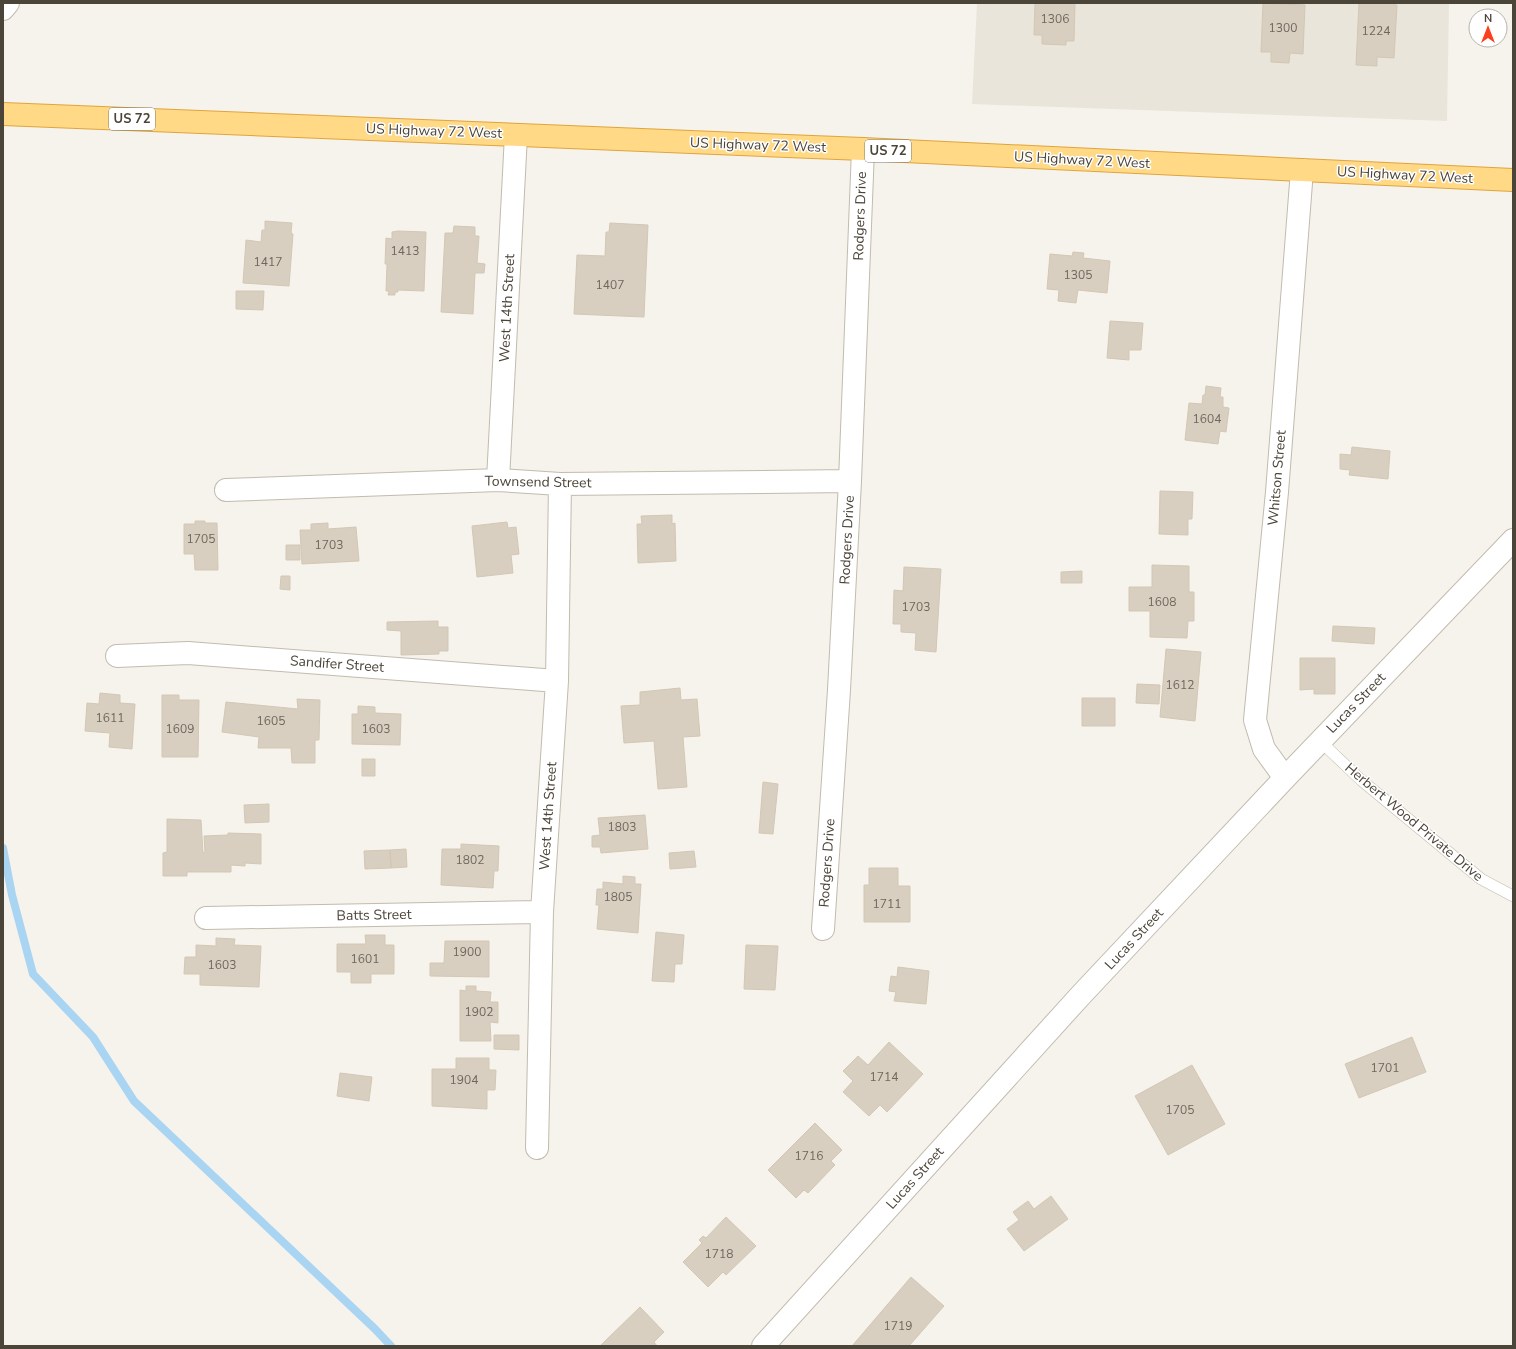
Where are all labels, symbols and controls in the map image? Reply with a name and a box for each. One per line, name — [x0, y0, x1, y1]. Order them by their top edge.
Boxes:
north arrow — [1468, 8, 1508, 48]
house number: 1306 — [1041, 11, 1069, 27]
text: N — [1484, 11, 1492, 26]
house number: 1300 — [1269, 20, 1297, 36]
house number: 1224 — [1362, 23, 1390, 39]
road number: US 72 — [109, 108, 155, 130]
street label: US Highway 72 West — [366, 119, 502, 143]
street label: US Highway 72 West — [690, 133, 826, 157]
road number: US 72 — [865, 140, 911, 162]
street label: US Highway 72 West — [1014, 147, 1151, 173]
street label: US Highway 72 West — [1337, 162, 1474, 188]
street label: Rodgers Drive — [849, 171, 871, 261]
house number: 1413 — [391, 243, 419, 259]
street label: West 14th Street — [495, 253, 519, 363]
house number: 1417 — [254, 254, 282, 270]
house number: 1305 — [1064, 267, 1092, 283]
house number: 1407 — [596, 277, 624, 293]
house number: 1604 — [1193, 411, 1221, 427]
street label: Whitson Street — [1263, 429, 1291, 527]
street label: Townsend Street — [484, 472, 592, 492]
street label: Rodgers Drive — [835, 495, 859, 585]
house number: 1705 — [187, 531, 215, 547]
house number: 1703 — [315, 537, 343, 553]
house number: 1608 — [1148, 594, 1176, 610]
house number: 1703 — [902, 599, 930, 615]
street label: Sandifer Street — [289, 651, 385, 677]
street label: Lucas Street — [1322, 668, 1390, 738]
house number: 1612 — [1166, 677, 1194, 693]
house number: 1611 — [96, 710, 124, 726]
house number: 1605 — [257, 713, 285, 729]
house number: 1609 — [166, 721, 194, 737]
house number: 1603 — [362, 721, 390, 737]
street label: Herbert Wood Private Drive — [1341, 758, 1487, 886]
street label: West 14th Street — [535, 761, 561, 871]
street label: Rodgers Drive — [814, 818, 840, 908]
house number: 1803 — [608, 819, 636, 835]
house number: 1802 — [456, 852, 484, 868]
house number: 1805 — [604, 889, 632, 905]
house number: 1711 — [873, 896, 901, 912]
street label: Lucas Street — [1101, 904, 1168, 974]
street label: Batts Street — [336, 905, 412, 925]
house number: 1900 — [453, 944, 481, 960]
house number: 1601 — [351, 951, 379, 967]
house number: 1603 — [208, 957, 236, 973]
house number: 1902 — [465, 1004, 493, 1020]
house number: 1701 — [1371, 1060, 1399, 1076]
house number: 1714 — [870, 1069, 898, 1085]
house number: 1904 — [450, 1072, 478, 1088]
house number: 1705 — [1166, 1102, 1194, 1118]
street label: Lucas Street — [882, 1143, 948, 1213]
house number: 1716 — [795, 1148, 823, 1164]
house number: 1718 — [705, 1246, 733, 1262]
house number: 1719 — [884, 1318, 912, 1334]

